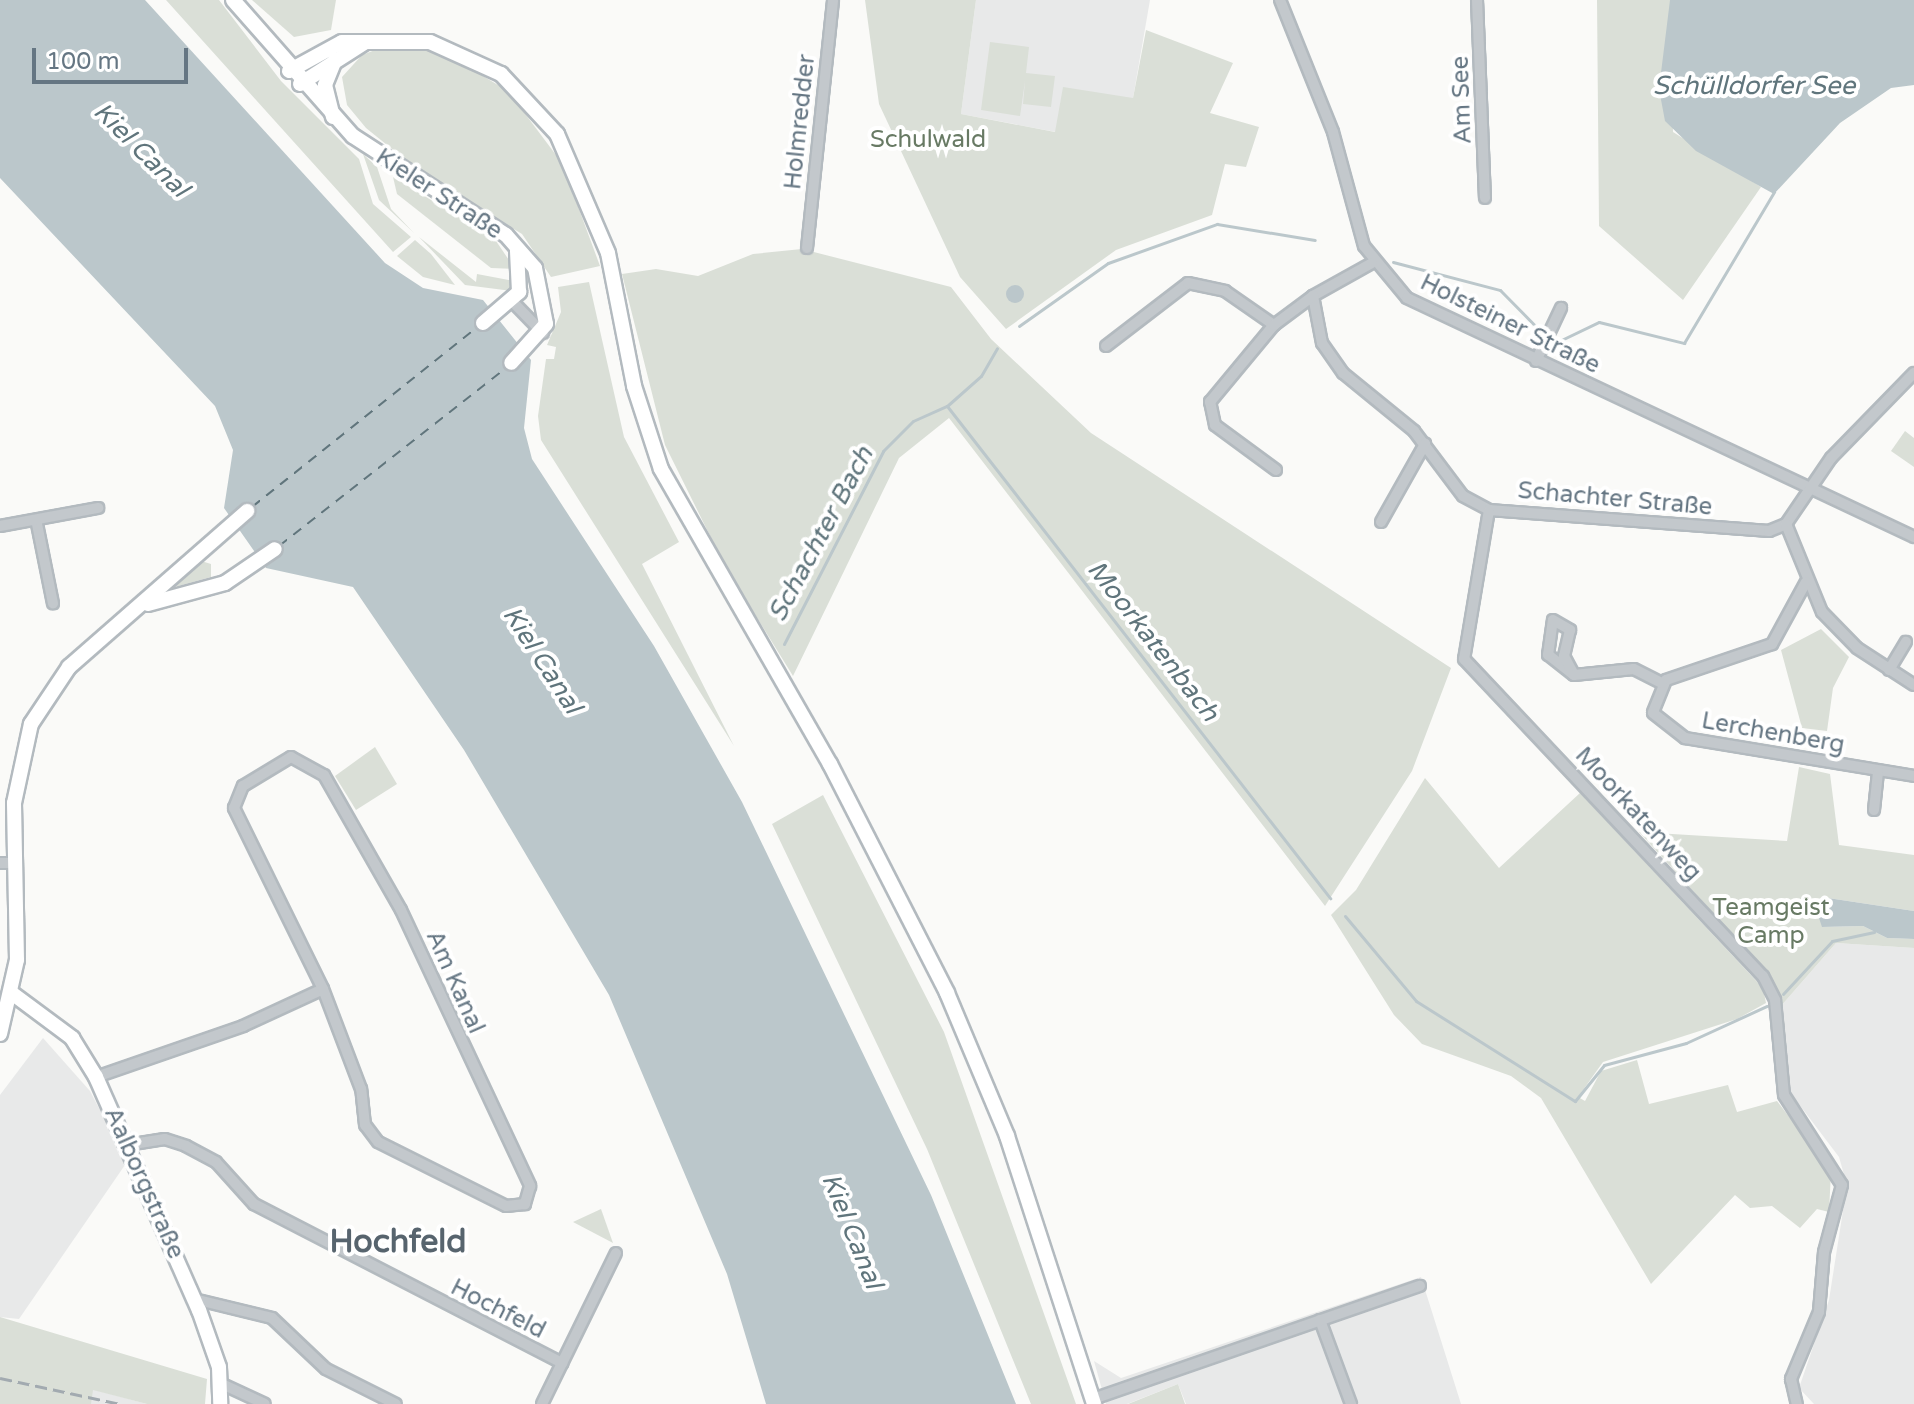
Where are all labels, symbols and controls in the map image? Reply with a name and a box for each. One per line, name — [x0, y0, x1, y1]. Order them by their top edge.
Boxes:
scale bar — [36, 32, 192, 82]
text: 100 m — [46, 47, 120, 76]
street label: Holmredder — [779, 53, 821, 191]
street label: Am See — [1446, 56, 1478, 144]
water label: Schülldorfer See — [1653, 70, 1855, 102]
water label: Kiel Canal — [87, 96, 195, 204]
park label: Schulwald — [870, 126, 986, 154]
street label: Kieler Straße — [370, 142, 508, 246]
street label: Holsteiner Straße — [1415, 268, 1605, 380]
water label: Schachter Bach — [762, 441, 880, 627]
street label: Schachter Straße — [1517, 476, 1713, 522]
water label: Moorkatenbach — [1081, 554, 1225, 728]
water label: Kiel Canal — [496, 601, 588, 719]
street label: Lerchenberg — [1699, 706, 1847, 760]
street label: Moorkatenweg — [1569, 741, 1707, 887]
park label: Teamgeist Camp — [1712, 894, 1830, 950]
street label: Am Kanal — [420, 926, 490, 1038]
street label: Aalborgstraße — [98, 1103, 190, 1263]
water label: Kiel Canal — [815, 1169, 889, 1293]
district label: Hochfeld — [330, 1223, 466, 1261]
street label: Hochfeld — [446, 1273, 550, 1345]

